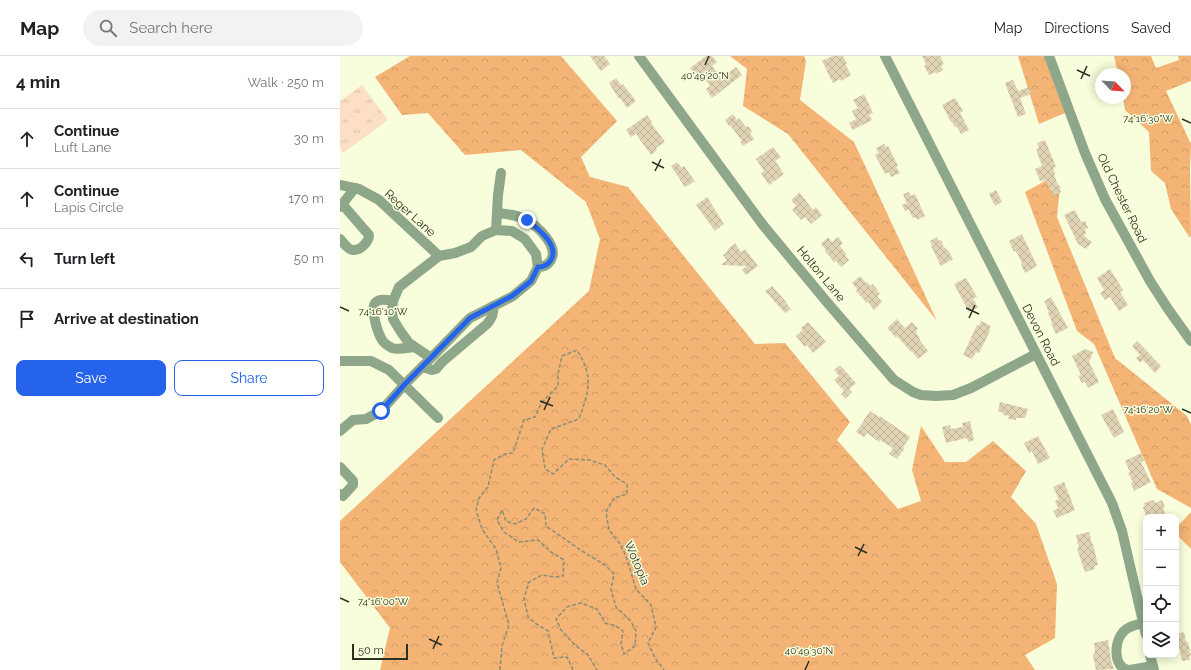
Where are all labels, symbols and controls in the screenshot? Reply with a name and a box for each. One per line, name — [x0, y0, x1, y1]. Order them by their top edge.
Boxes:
search box — [83, 10, 363, 46]
text: Map — [20, 17, 59, 39]
icon: search — [97, 17, 119, 39]
text: Search here — [129, 19, 213, 37]
text: Map — [994, 20, 1022, 36]
text: Directions — [1044, 20, 1109, 36]
text: Saved — [1131, 20, 1171, 36]
north arrow — [1095, 68, 1131, 104]
text: 40°49'20"N — [681, 70, 729, 81]
text: 4 min — [16, 72, 60, 92]
text: Walk · 250 m — [247, 75, 324, 90]
text: 74°16'30"W — [1123, 113, 1173, 124]
text: Continue — [54, 122, 119, 140]
icon: ahead — [16, 128, 38, 150]
text: 30 m — [294, 131, 324, 146]
text: Luft Lane — [54, 140, 111, 155]
street label: Old Chester Road — [1094, 151, 1150, 245]
text: Continue — [54, 182, 119, 200]
street label: Reger Lane — [382, 186, 438, 240]
icon: ahead — [16, 188, 38, 210]
text: 170 m — [288, 191, 324, 206]
text: Lapis Circle — [54, 200, 124, 215]
route end — [518, 211, 536, 229]
street label: Holton Lane — [794, 244, 848, 304]
icon: left — [16, 248, 38, 270]
text: Turn left — [54, 250, 115, 268]
text: 50 m — [294, 251, 324, 266]
street label: Devon Road — [1019, 302, 1063, 368]
text: 74°16'10"W — [359, 306, 408, 317]
icon: arrive — [16, 308, 38, 330]
text: Arrive at destination — [54, 310, 199, 328]
button: Save — [16, 360, 166, 396]
button: Share — [174, 360, 324, 396]
route start — [372, 402, 390, 420]
text: 74°16'20"W — [1123, 404, 1173, 415]
map controls — [1143, 514, 1179, 658]
button: + — [1143, 514, 1179, 550]
street label: Wotopia — [621, 539, 653, 587]
button: − — [1143, 550, 1179, 586]
button: locate — [1143, 586, 1179, 622]
text: 74°16'00"W — [358, 596, 409, 607]
button: layers — [1143, 622, 1179, 658]
scale bar — [352, 642, 408, 661]
text: 50 m — [358, 644, 384, 657]
text: 40°49'30"N — [785, 645, 833, 656]

